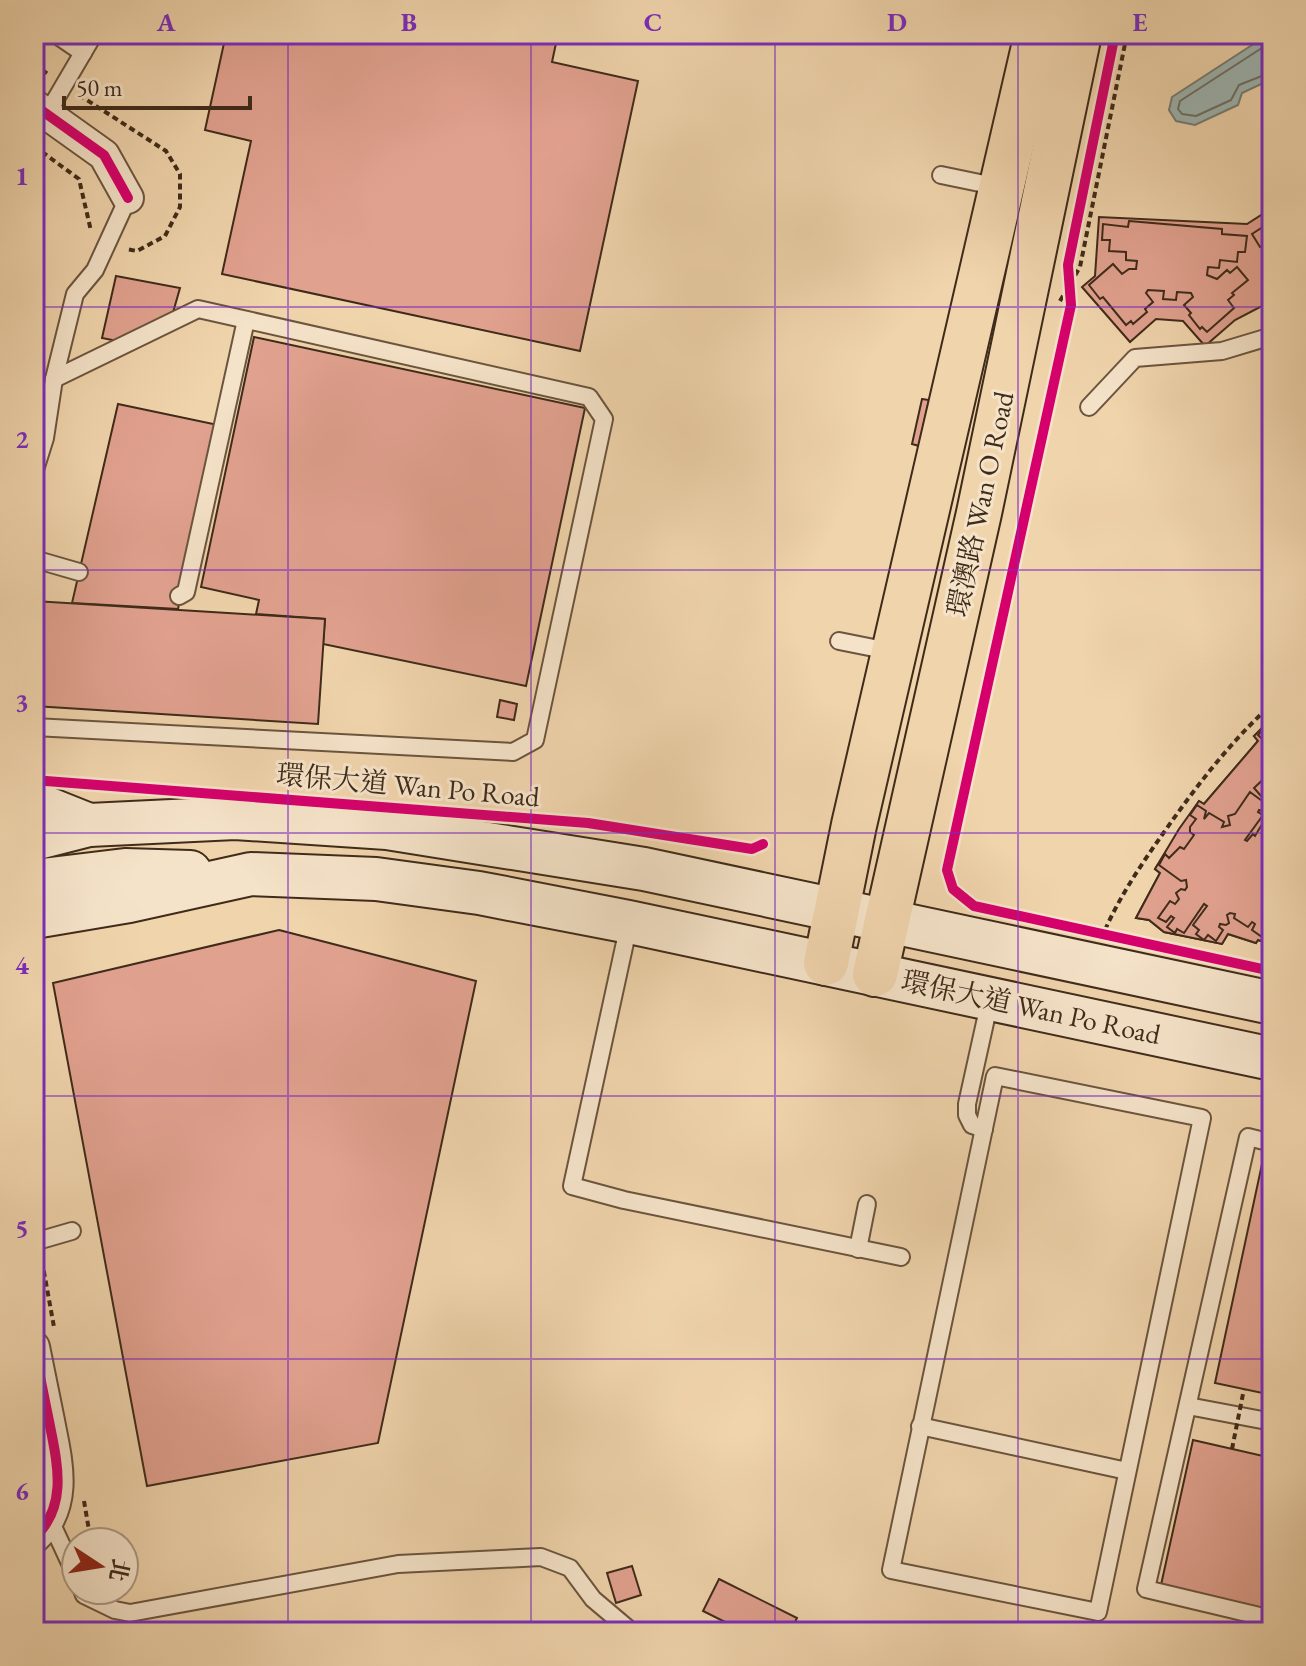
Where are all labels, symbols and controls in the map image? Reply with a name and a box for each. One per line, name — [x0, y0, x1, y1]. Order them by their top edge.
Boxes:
text: A — [156, 5, 176, 39]
text: B — [401, 5, 417, 39]
text: C — [644, 5, 662, 39]
text: D — [887, 5, 907, 39]
text: E — [1133, 5, 1148, 39]
scale bar — [64, 60, 250, 110]
text: 50 m — [76, 72, 123, 103]
text: 1 — [15, 159, 29, 193]
street label: 環澳路 Wan O Road — [939, 387, 1022, 620]
text: 2 — [15, 422, 29, 456]
text: 3 — [15, 685, 29, 719]
street label: 環保大道 Wan Po Road — [275, 756, 542, 815]
text: 4 — [15, 948, 29, 982]
street label: 環保大道 Wan Po Road — [898, 962, 1165, 1052]
text: 5 — [15, 1211, 29, 1245]
text: 6 — [15, 1474, 29, 1508]
north arrow — [60, 1526, 140, 1606]
text: 北 — [103, 1556, 136, 1584]

